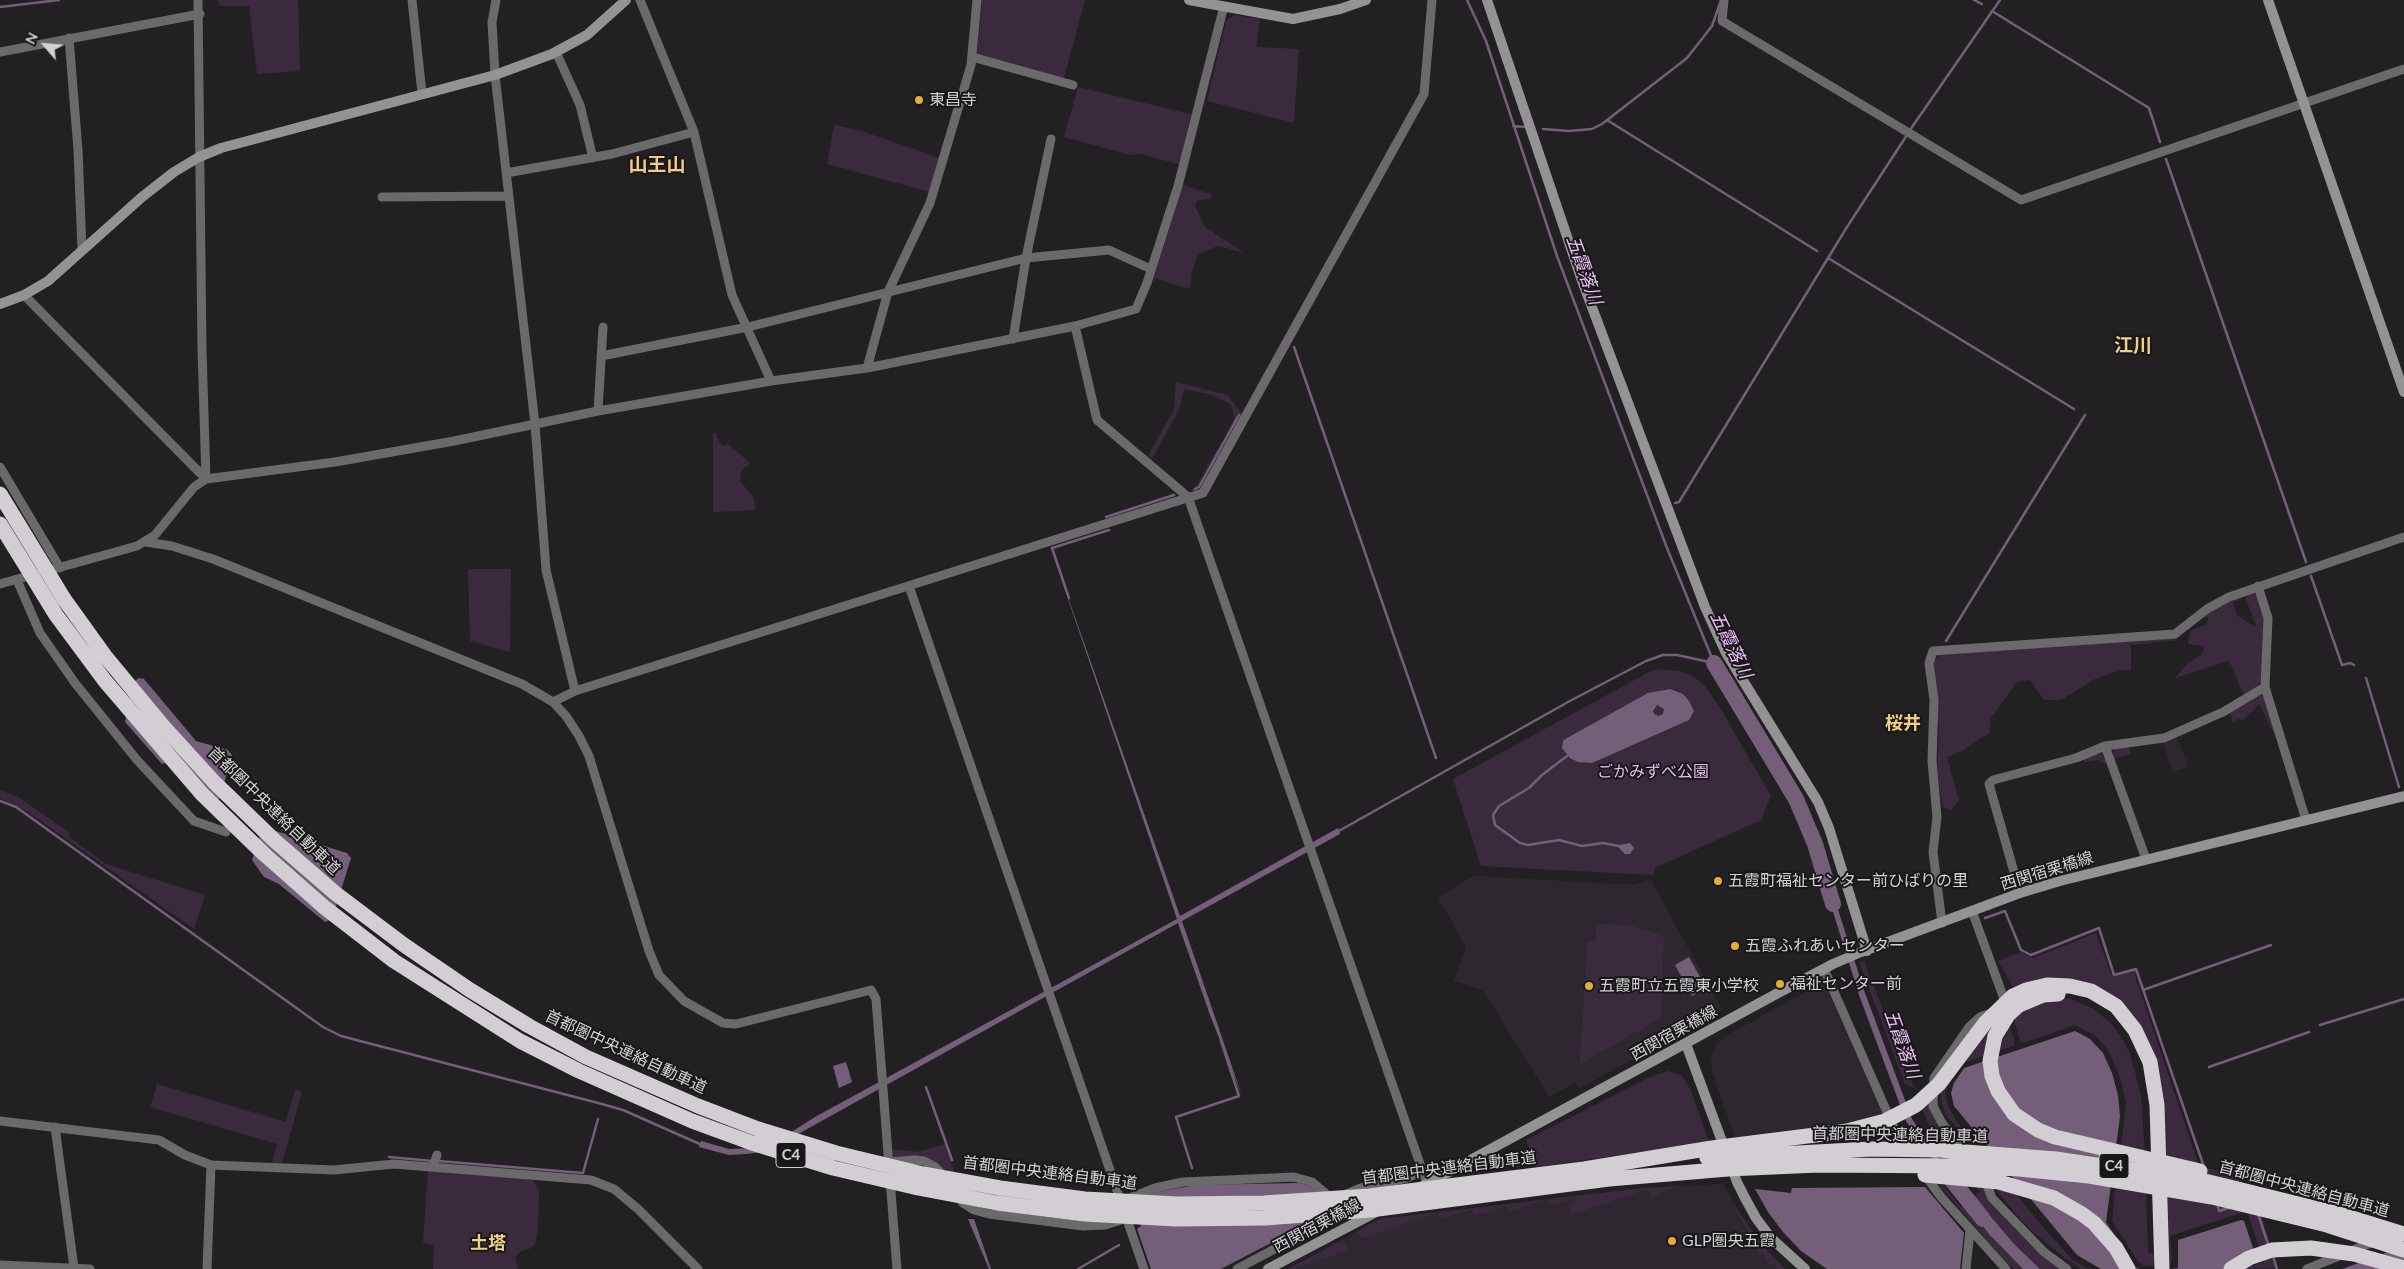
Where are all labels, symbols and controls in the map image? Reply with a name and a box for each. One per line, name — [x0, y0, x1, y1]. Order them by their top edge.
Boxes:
north arrow — [20, 20, 70, 70]
text: N — [21, 29, 41, 47]
place label: 東昌寺 — [929, 90, 977, 110]
marker: 東昌寺 — [913, 94, 925, 106]
district label: 山王山 — [629, 154, 685, 176]
water label: 五霞落川 — [1562, 232, 1606, 308]
district label: 江川 — [2114, 335, 2152, 357]
water label: 五霞落川 — [1706, 608, 1756, 682]
district label: 桜井 — [1885, 712, 1921, 734]
street label: 首都圏中央連絡自動車道 — [204, 743, 344, 879]
park label: ごかみずべ公園 — [1597, 762, 1709, 782]
street label: 西関宿栗橋線 — [1998, 848, 2096, 894]
place label: 五霞町福祉センター前ひばりの里 — [1728, 871, 1968, 891]
marker: 五霞町福祉センター前ひばりの里 — [1712, 875, 1724, 887]
place label: 五霞ふれあいセンター — [1745, 936, 1905, 956]
marker: 五霞ふれあいセンター — [1729, 940, 1741, 952]
place label: 福祉センター前 — [1790, 974, 1902, 994]
place label: 五霞町立五霞東小学校 — [1599, 976, 1759, 996]
marker: 福祉センター前 — [1774, 978, 1786, 990]
marker: 五霞町立五霞東小学校 — [1583, 980, 1595, 992]
street label: 西関宿栗橋線 — [1627, 1001, 1721, 1065]
street label: 首都圏中央連絡自動車道 — [542, 1006, 710, 1098]
water label: 五霞落川 — [1880, 1006, 1924, 1082]
street label: 首都圏中央連絡自動車道 — [1812, 1124, 1988, 1146]
road number: C4 — [776, 1142, 806, 1168]
street label: 首都圏中央連絡自動車道 — [1360, 1148, 1538, 1188]
street label: 首都圏中央連絡自動車道 — [961, 1153, 1139, 1193]
road number: C4 — [2099, 1154, 2129, 1178]
street label: 首都圏中央連絡自動車道 — [2217, 1157, 2391, 1221]
street label: 西関宿栗橋線 — [1270, 1195, 1364, 1257]
place label: GLP圏央五霞 — [1682, 1231, 1776, 1251]
district label: 土塔 — [470, 1232, 506, 1254]
marker: GLP圏央五霞 — [1666, 1235, 1678, 1247]

